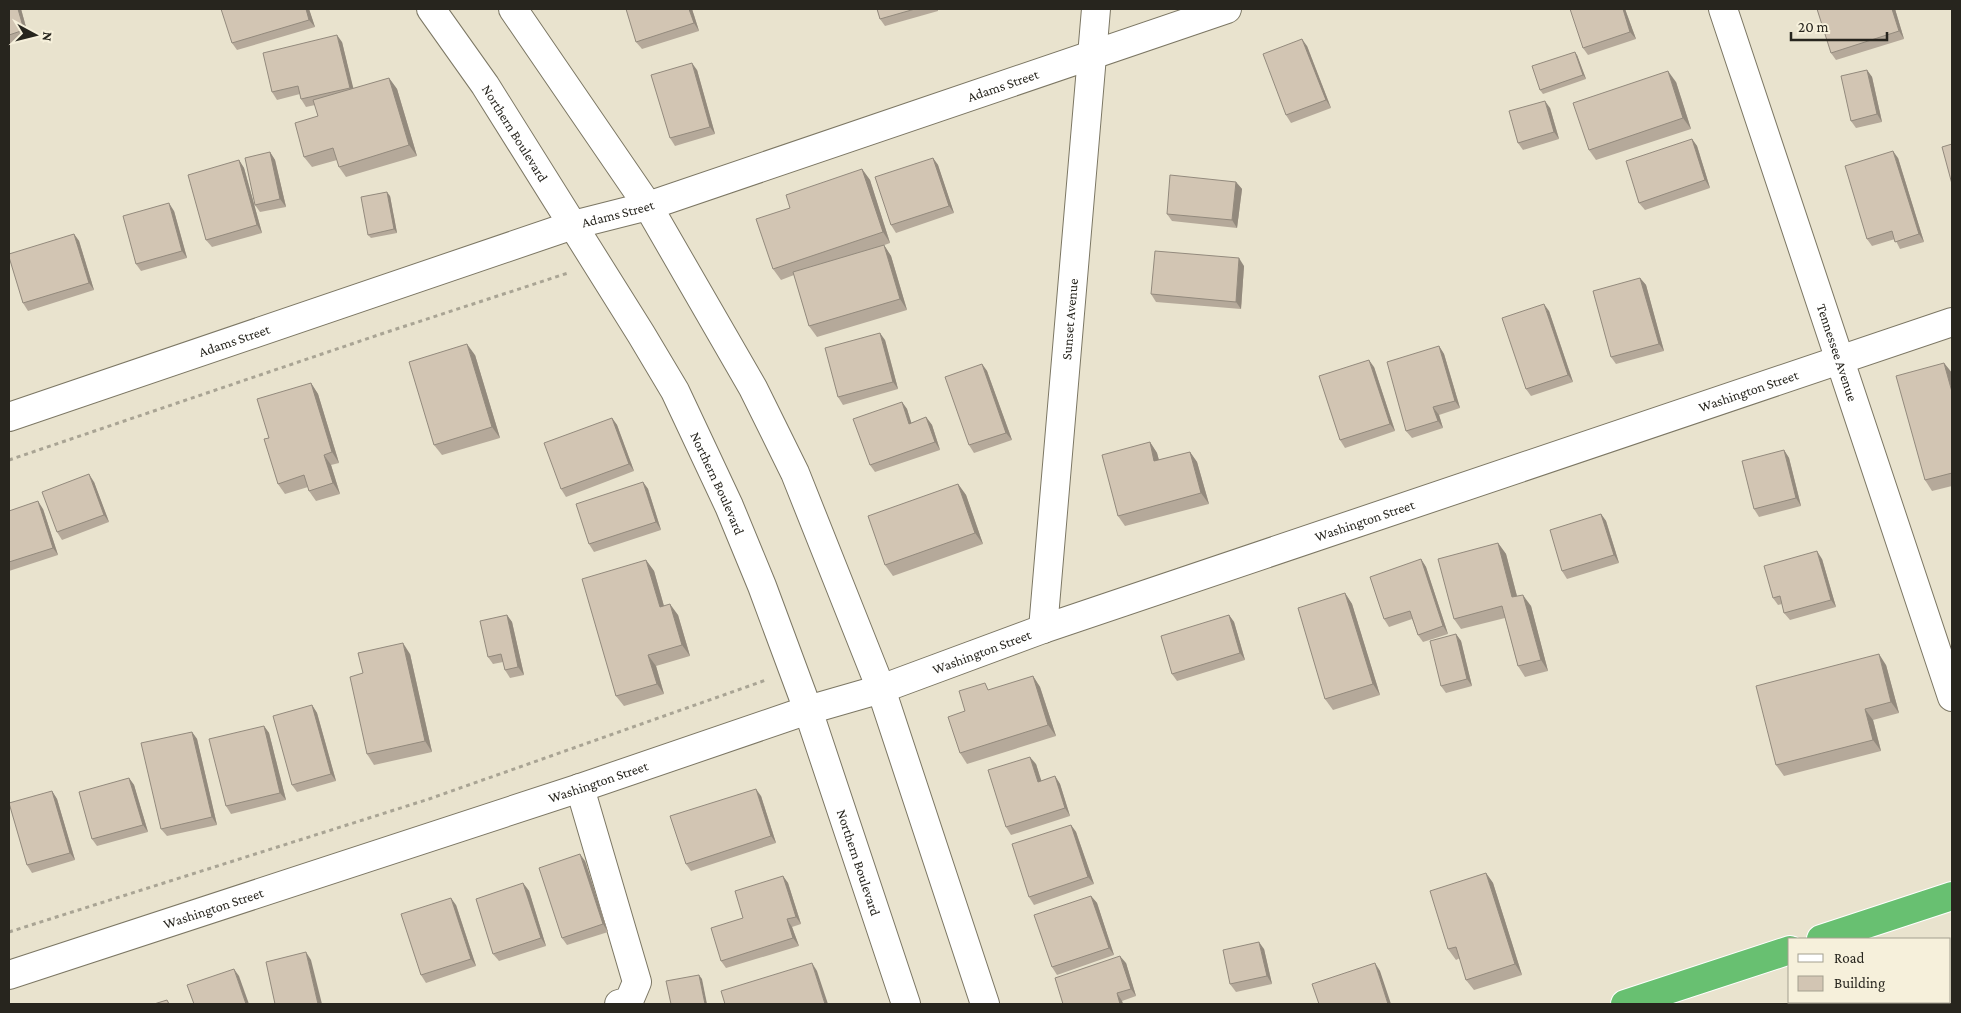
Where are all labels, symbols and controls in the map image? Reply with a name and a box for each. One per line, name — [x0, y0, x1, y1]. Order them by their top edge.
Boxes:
north arrow — [10, 10, 60, 60]
scale bar — [1791, 10, 1887, 42]
text: 20 m — [1798, 19, 1829, 35]
text: N — [39, 31, 56, 43]
street label: Adams Street — [965, 66, 1041, 105]
street label: Northern Boulevard — [479, 82, 552, 185]
street label: Adams Street — [580, 196, 656, 230]
street label: Sunset Avenue — [1058, 278, 1081, 361]
street label: Tennessee Avenue — [1814, 302, 1861, 403]
street label: Adams Street — [197, 321, 272, 360]
street label: Washington Street — [1696, 366, 1801, 415]
street label: Northern Boulevard — [687, 429, 748, 538]
street label: Washington Street — [1313, 496, 1417, 545]
street label: Washington Street — [930, 626, 1034, 677]
street label: Washington Street — [546, 757, 650, 806]
street label: Northern Boulevard — [834, 807, 884, 918]
street label: Washington Street — [161, 884, 266, 932]
legend — [1788, 938, 1951, 1003]
text: Road — [1834, 950, 1865, 966]
text: Building — [1834, 975, 1885, 992]

